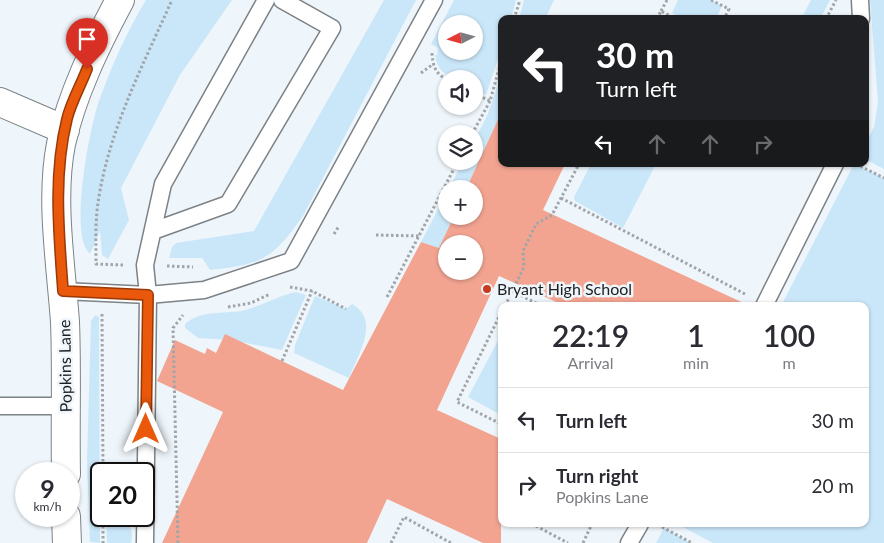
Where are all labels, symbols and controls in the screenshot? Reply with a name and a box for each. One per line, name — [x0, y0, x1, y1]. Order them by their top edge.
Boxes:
north arrow — [438, 15, 482, 60]
map controls — [438, 15, 483, 280]
pin — [66, 18, 108, 69]
icon: arrive — [73, 25, 101, 53]
text: 30 m — [596, 33, 674, 75]
icon: left — [513, 35, 578, 100]
button: sound — [438, 70, 483, 115]
text: Turn left — [596, 75, 677, 102]
button: layers — [438, 125, 483, 170]
icon: left — [590, 130, 618, 158]
icon: ahead — [643, 130, 671, 158]
icon: ahead — [696, 130, 724, 158]
icon: right — [749, 130, 777, 158]
button: + — [438, 180, 483, 225]
button: − — [438, 235, 483, 280]
place label: Bryant High School — [497, 279, 632, 298]
marker: Bryant High School — [481, 283, 493, 295]
text: 22:19 — [552, 317, 629, 353]
text: 1 — [687, 317, 705, 353]
text: 100 — [763, 317, 815, 353]
street label: Popkins Lane — [54, 320, 75, 413]
text: Arrival — [567, 353, 614, 372]
text: min — [683, 353, 709, 372]
text: m — [782, 353, 796, 372]
position arrow — [119, 402, 171, 454]
icon: left — [513, 406, 541, 434]
text: Turn left — [556, 409, 627, 432]
text: 30 m — [811, 409, 854, 432]
speed limit sign: 20 — [90, 462, 155, 527]
text: Turn right — [556, 464, 638, 487]
icon: right — [513, 471, 541, 499]
text: 9 — [40, 473, 55, 503]
text: 20 m — [811, 474, 854, 497]
text: Popkins Lane — [556, 487, 649, 506]
text: km/h — [33, 499, 62, 514]

